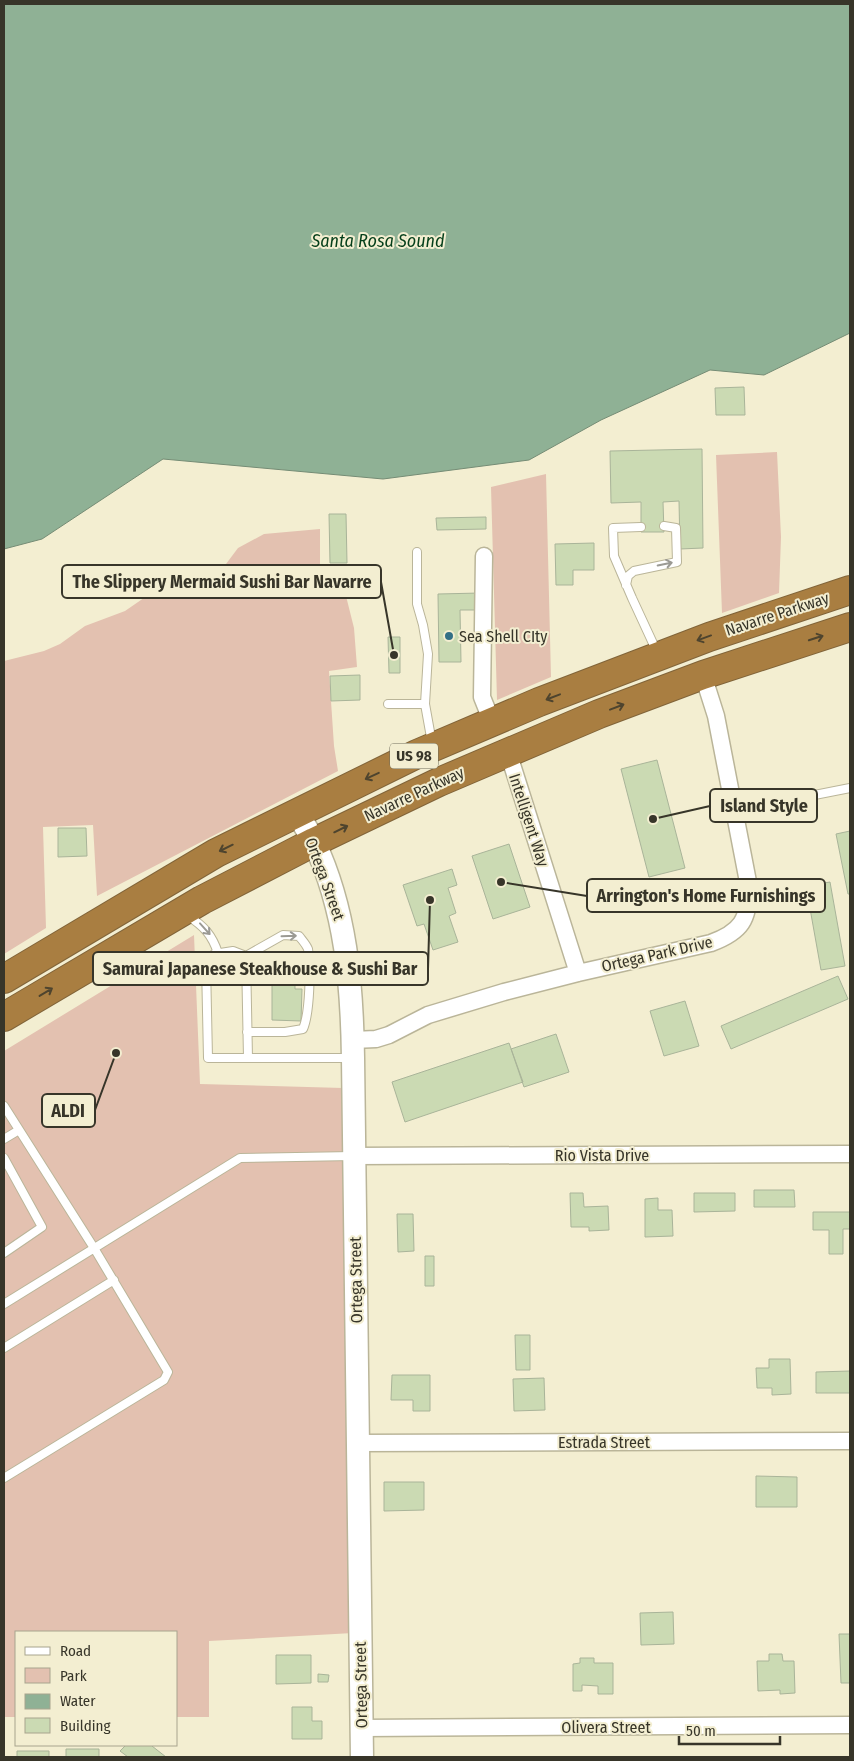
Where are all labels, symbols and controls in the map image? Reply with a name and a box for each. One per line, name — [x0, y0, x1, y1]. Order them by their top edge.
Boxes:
water label: Santa Rosa Sound — [310, 230, 445, 252]
one-way arrow — [657, 559, 673, 569]
callout: The Slippery Mermaid Sushi Bar Navarre — [62, 565, 381, 598]
text: The Slippery Mermaid Sushi Bar Navarre — [72, 571, 372, 593]
street label: Navarre Parkway — [723, 588, 832, 640]
place label: Sea Shell CIty — [459, 627, 548, 646]
marker: Sea Shell CIty — [443, 630, 455, 642]
one-way arrow — [808, 633, 824, 642]
one-way arrow — [697, 635, 712, 644]
one-way arrow — [546, 693, 561, 702]
one-way arrow — [609, 702, 625, 711]
road number: US 98 — [390, 744, 438, 768]
street label: Navarre Parkway — [361, 762, 468, 825]
street label: Intelligent Way — [505, 771, 553, 870]
one-way arrow — [365, 772, 380, 781]
callout: Island Style — [710, 789, 817, 822]
text: Island Style — [720, 795, 808, 817]
one-way arrow — [333, 824, 348, 833]
street label: Ortega Street — [301, 835, 349, 924]
one-way arrow — [219, 844, 234, 853]
callout: Arrington's Home Furnishings — [587, 879, 825, 912]
text: Arrington's Home Furnishings — [596, 885, 816, 907]
one-way arrow — [199, 923, 210, 936]
one-way arrow — [281, 931, 297, 941]
street label: Ortega Park Drive — [600, 932, 714, 976]
callout: Samurai Japanese Steakhouse & Sushi Bar — [93, 952, 428, 985]
text: Samurai Japanese Steakhouse & Sushi Bar — [103, 958, 418, 980]
one-way arrow — [38, 987, 52, 997]
callout: ALDI — [42, 1094, 95, 1127]
text: ALDI — [50, 1100, 85, 1122]
street label: Rio Vista Drive — [555, 1146, 649, 1165]
street label: Ortega Street — [346, 1236, 366, 1324]
street label: Estrada Street — [558, 1433, 651, 1452]
legend — [15, 1631, 178, 1746]
street label: Ortega Street — [351, 1641, 371, 1729]
text: Road — [60, 1642, 91, 1660]
text: Park — [60, 1667, 87, 1685]
text: Water — [60, 1692, 96, 1710]
scale bar — [679, 1714, 780, 1746]
text: Building — [60, 1717, 111, 1735]
street label: Olivera Street — [561, 1718, 651, 1737]
text: 50 m — [686, 1722, 716, 1740]

